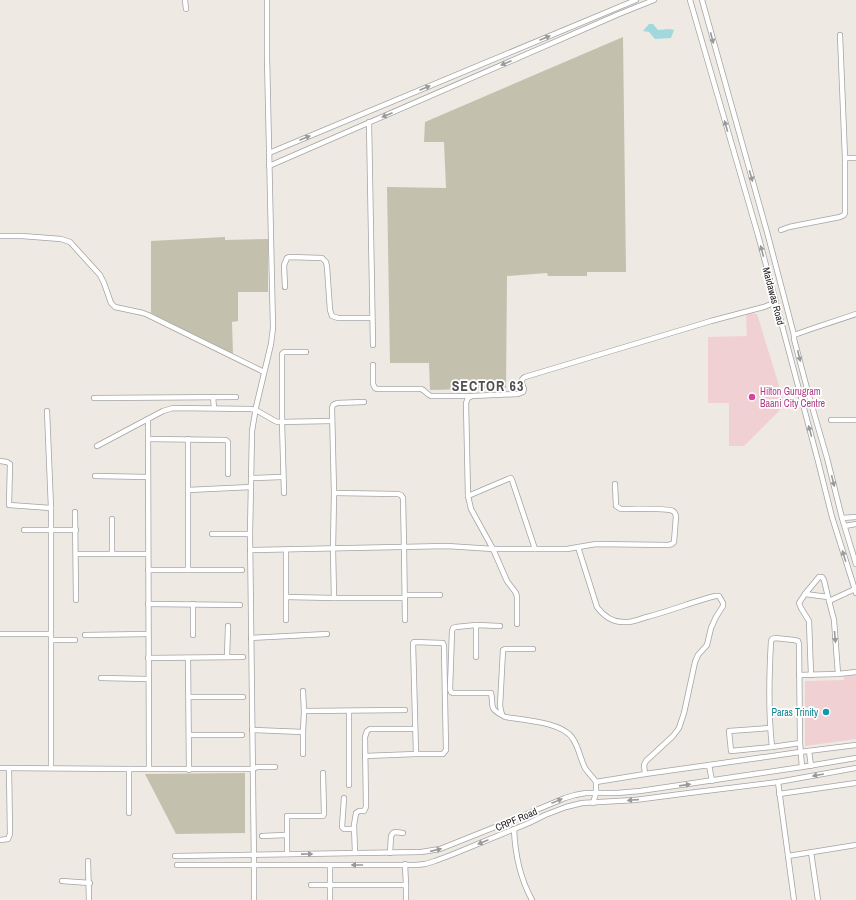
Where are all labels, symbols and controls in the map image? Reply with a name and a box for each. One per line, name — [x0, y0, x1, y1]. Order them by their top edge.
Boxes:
one-way arrow — [709, 32, 715, 44]
one-way arrow — [539, 34, 551, 40]
one-way arrow — [501, 60, 512, 66]
one-way arrow — [419, 85, 430, 91]
one-way arrow — [381, 111, 393, 118]
one-way arrow — [723, 120, 729, 132]
one-way arrow — [299, 135, 310, 141]
one-way arrow — [748, 170, 754, 182]
one-way arrow — [759, 245, 765, 257]
street label: Maidawas Road — [760, 266, 787, 326]
one-way arrow — [796, 350, 802, 362]
district label: SECTOR 63 — [452, 377, 524, 395]
place label: Hilton Gurugram Baani City Centre — [760, 385, 826, 410]
marker: Hilton Gurugram Baani City Centre — [747, 392, 757, 402]
one-way arrow — [807, 425, 813, 437]
one-way arrow — [830, 475, 836, 487]
one-way arrow — [841, 550, 847, 562]
one-way arrow — [832, 631, 839, 643]
place label: Paras Trinity — [772, 706, 819, 719]
marker: Paras Trinity — [821, 707, 831, 717]
one-way arrow — [812, 772, 824, 778]
one-way arrow — [679, 782, 691, 788]
one-way arrow — [627, 796, 639, 803]
one-way arrow — [551, 798, 563, 804]
street label: CRPF Road — [493, 805, 539, 834]
one-way arrow — [476, 839, 488, 845]
one-way arrow — [430, 846, 442, 852]
one-way arrow — [301, 851, 314, 857]
one-way arrow — [350, 862, 363, 868]

